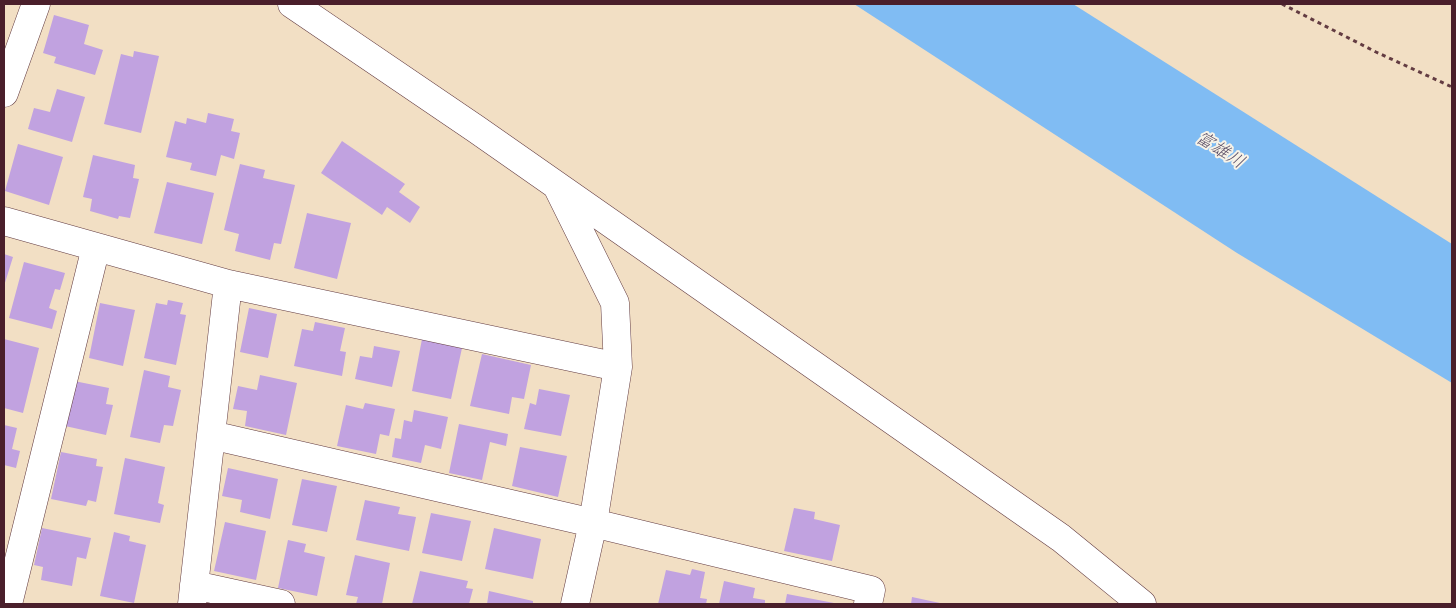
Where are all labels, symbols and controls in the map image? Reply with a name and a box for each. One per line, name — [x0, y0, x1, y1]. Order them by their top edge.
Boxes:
water label: 富雄川 — [1190, 129, 1248, 175]

